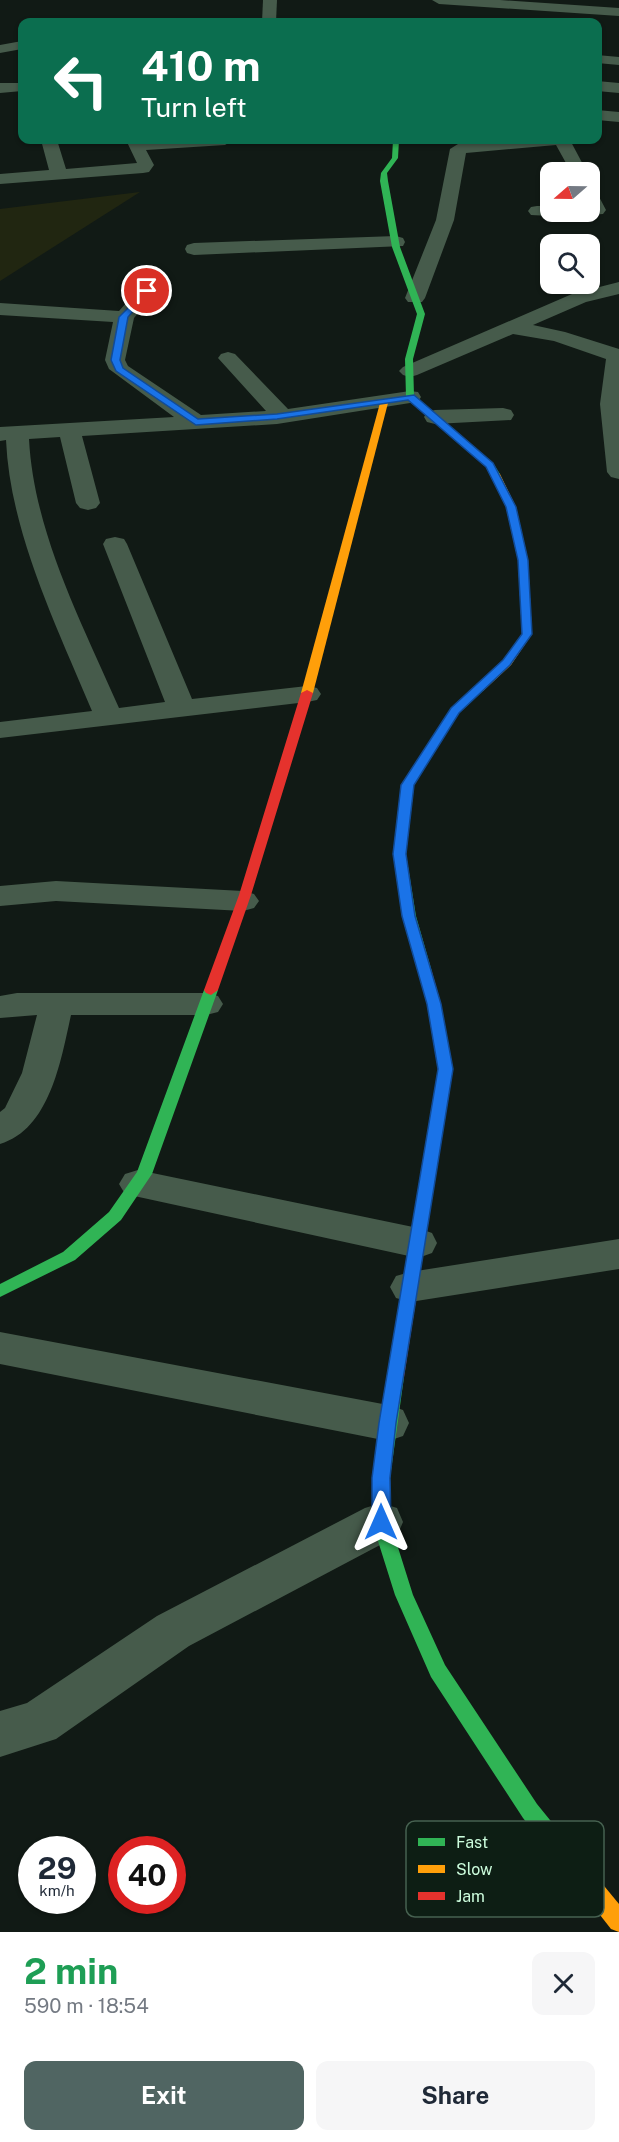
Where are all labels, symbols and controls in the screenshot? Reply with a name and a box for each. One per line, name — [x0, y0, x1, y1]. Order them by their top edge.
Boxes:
text: 410 m — [141, 41, 261, 90]
icon: left — [42, 42, 120, 120]
text: Turn left — [141, 91, 247, 123]
north arrow — [540, 162, 600, 222]
map controls — [540, 162, 600, 294]
button: search — [540, 234, 600, 294]
pin — [121, 265, 172, 316]
icon: arrive — [130, 274, 163, 307]
position arrow — [349, 1490, 413, 1554]
legend — [406, 1821, 604, 1917]
text: Fast — [456, 1833, 488, 1852]
speed limit sign: 40 — [108, 1836, 186, 1914]
text: 29 — [38, 1850, 76, 1886]
text: Slow — [456, 1860, 493, 1879]
text: km/h — [39, 1882, 75, 1899]
text: Jam — [456, 1887, 485, 1906]
text: 2 min — [24, 1950, 118, 1992]
button: close — [532, 1952, 595, 2015]
text: 590 m · 18:54 — [24, 1994, 149, 2018]
button: Exit — [24, 2061, 304, 2130]
button: Share — [316, 2061, 595, 2130]

